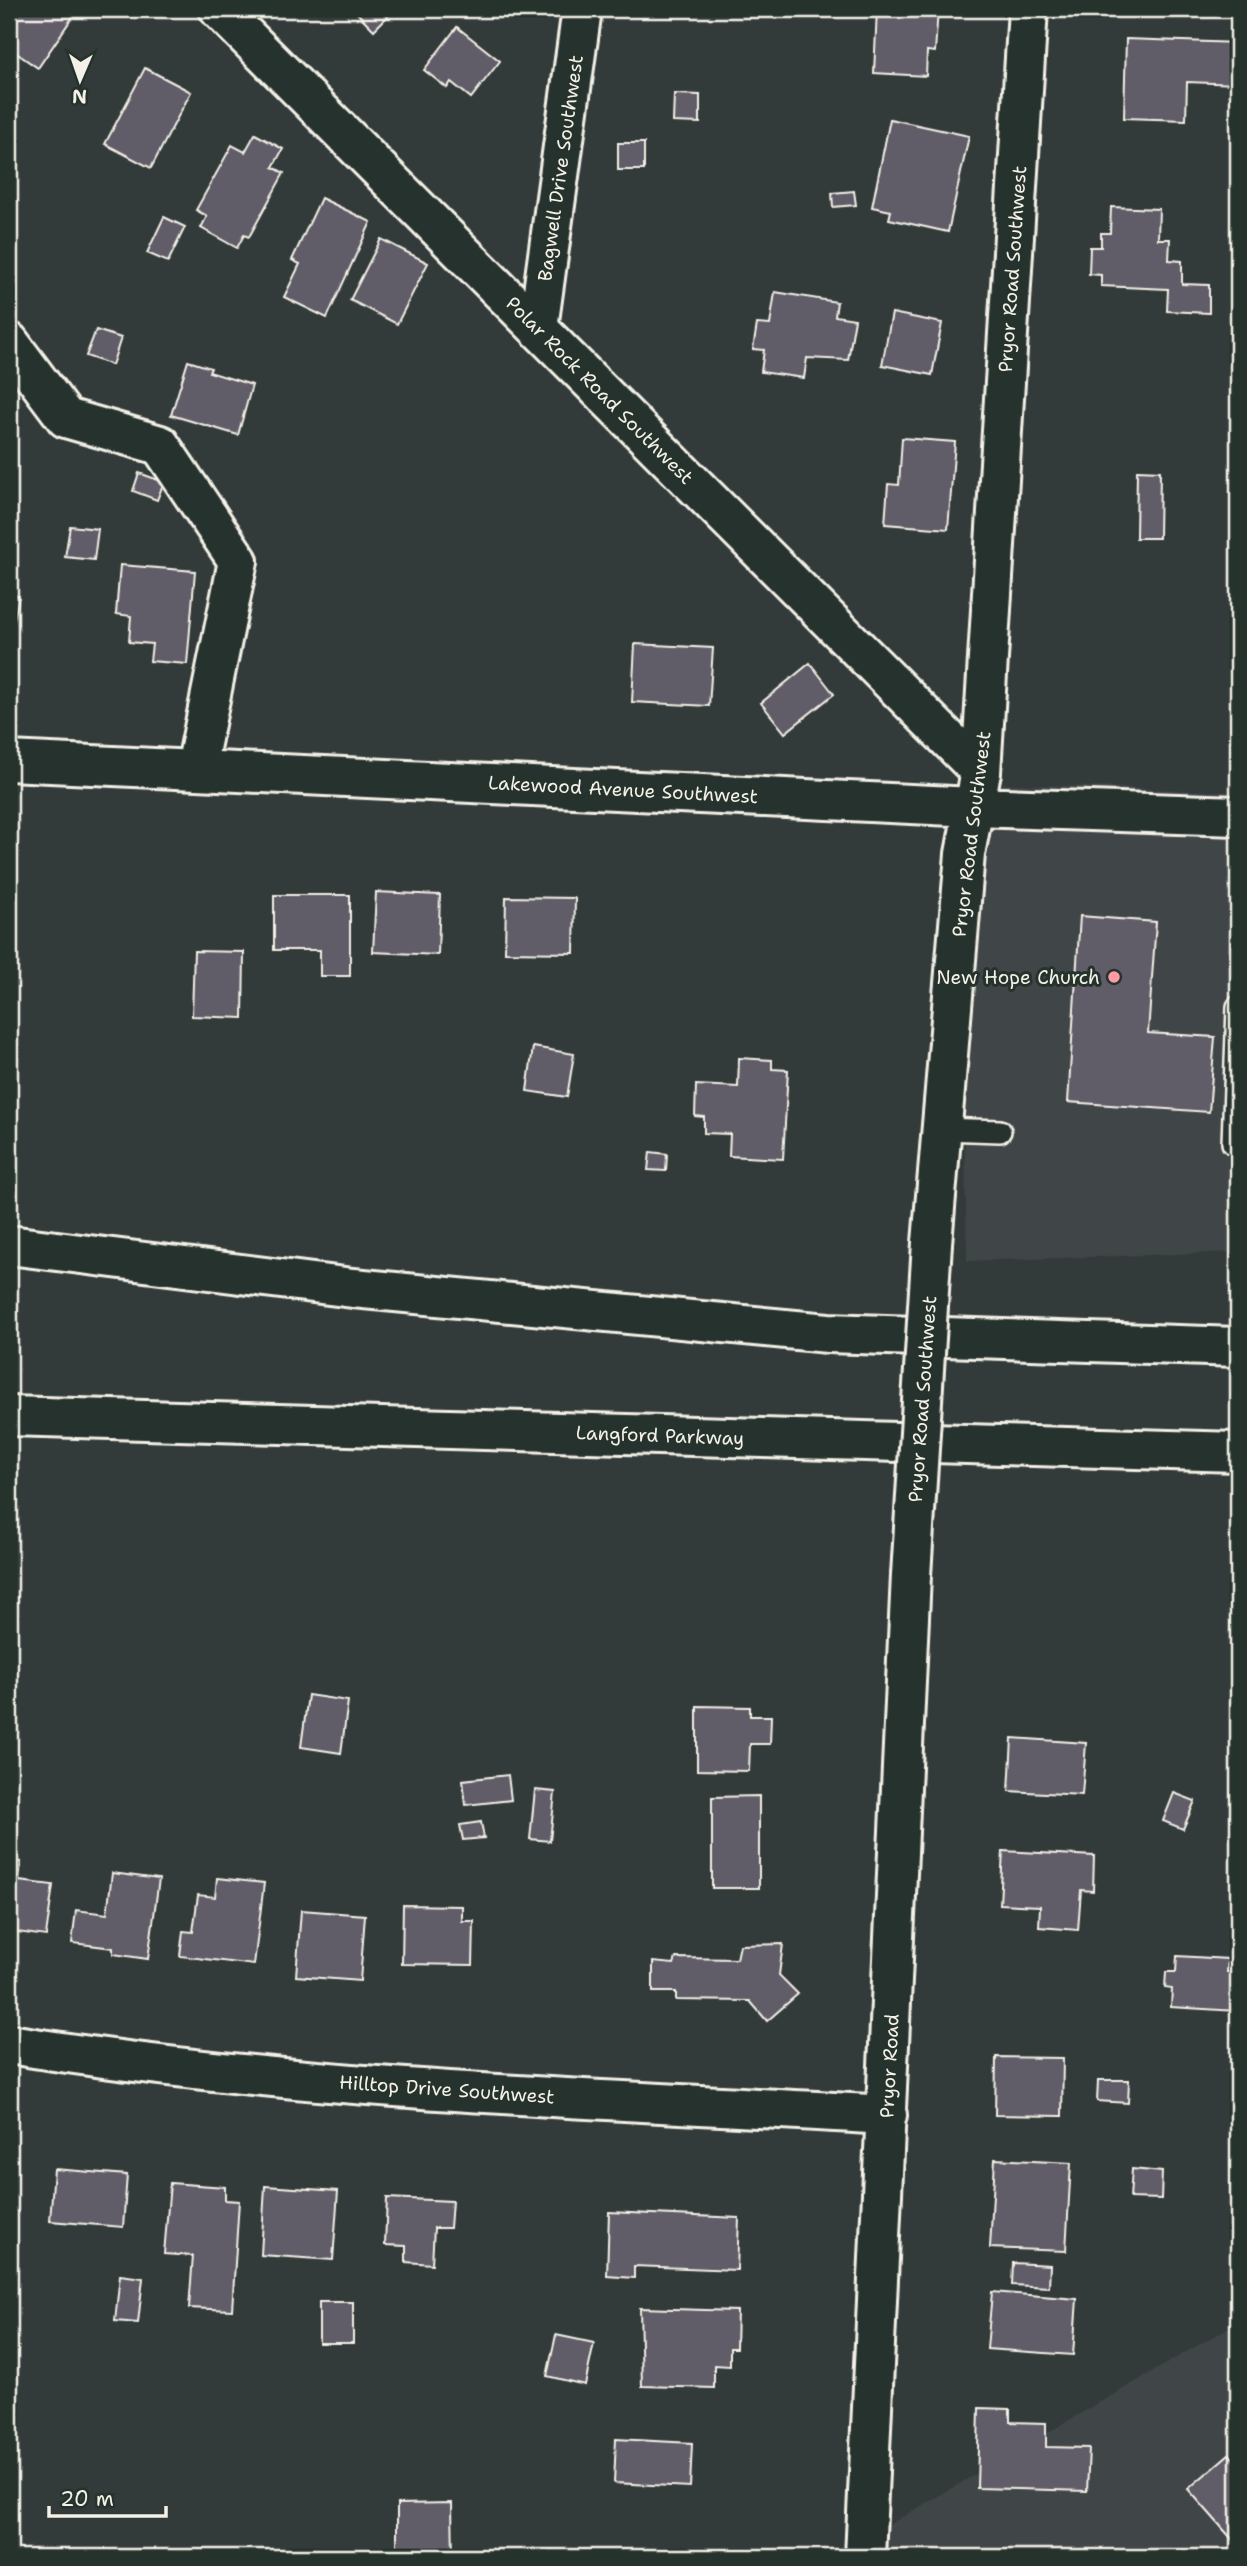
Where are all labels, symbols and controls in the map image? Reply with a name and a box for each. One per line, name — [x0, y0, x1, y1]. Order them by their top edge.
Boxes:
north arrow — [46, 46, 116, 116]
street label: Bagwell Drive Southwest — [532, 53, 589, 283]
text: N — [71, 84, 87, 109]
street label: Pryor Road Southwest — [993, 165, 1032, 373]
street label: Polar Rock Road Southwest — [500, 291, 699, 490]
street label: Pryor Road Southwest — [946, 730, 997, 938]
street label: Lakewood Avenue Southwest — [487, 770, 759, 809]
place label: New Hope Church — [936, 965, 1100, 990]
marker: New Hope Church — [1106, 969, 1122, 985]
street label: Pryor Road Southwest — [903, 1295, 942, 1503]
street label: Langford Parkway — [575, 1420, 745, 1451]
street label: Pryor Road — [874, 2013, 905, 2119]
street label: Hilltop Drive Southwest — [338, 2070, 555, 2109]
scale bar — [49, 2475, 166, 2519]
text: 20 m — [60, 2485, 114, 2513]

